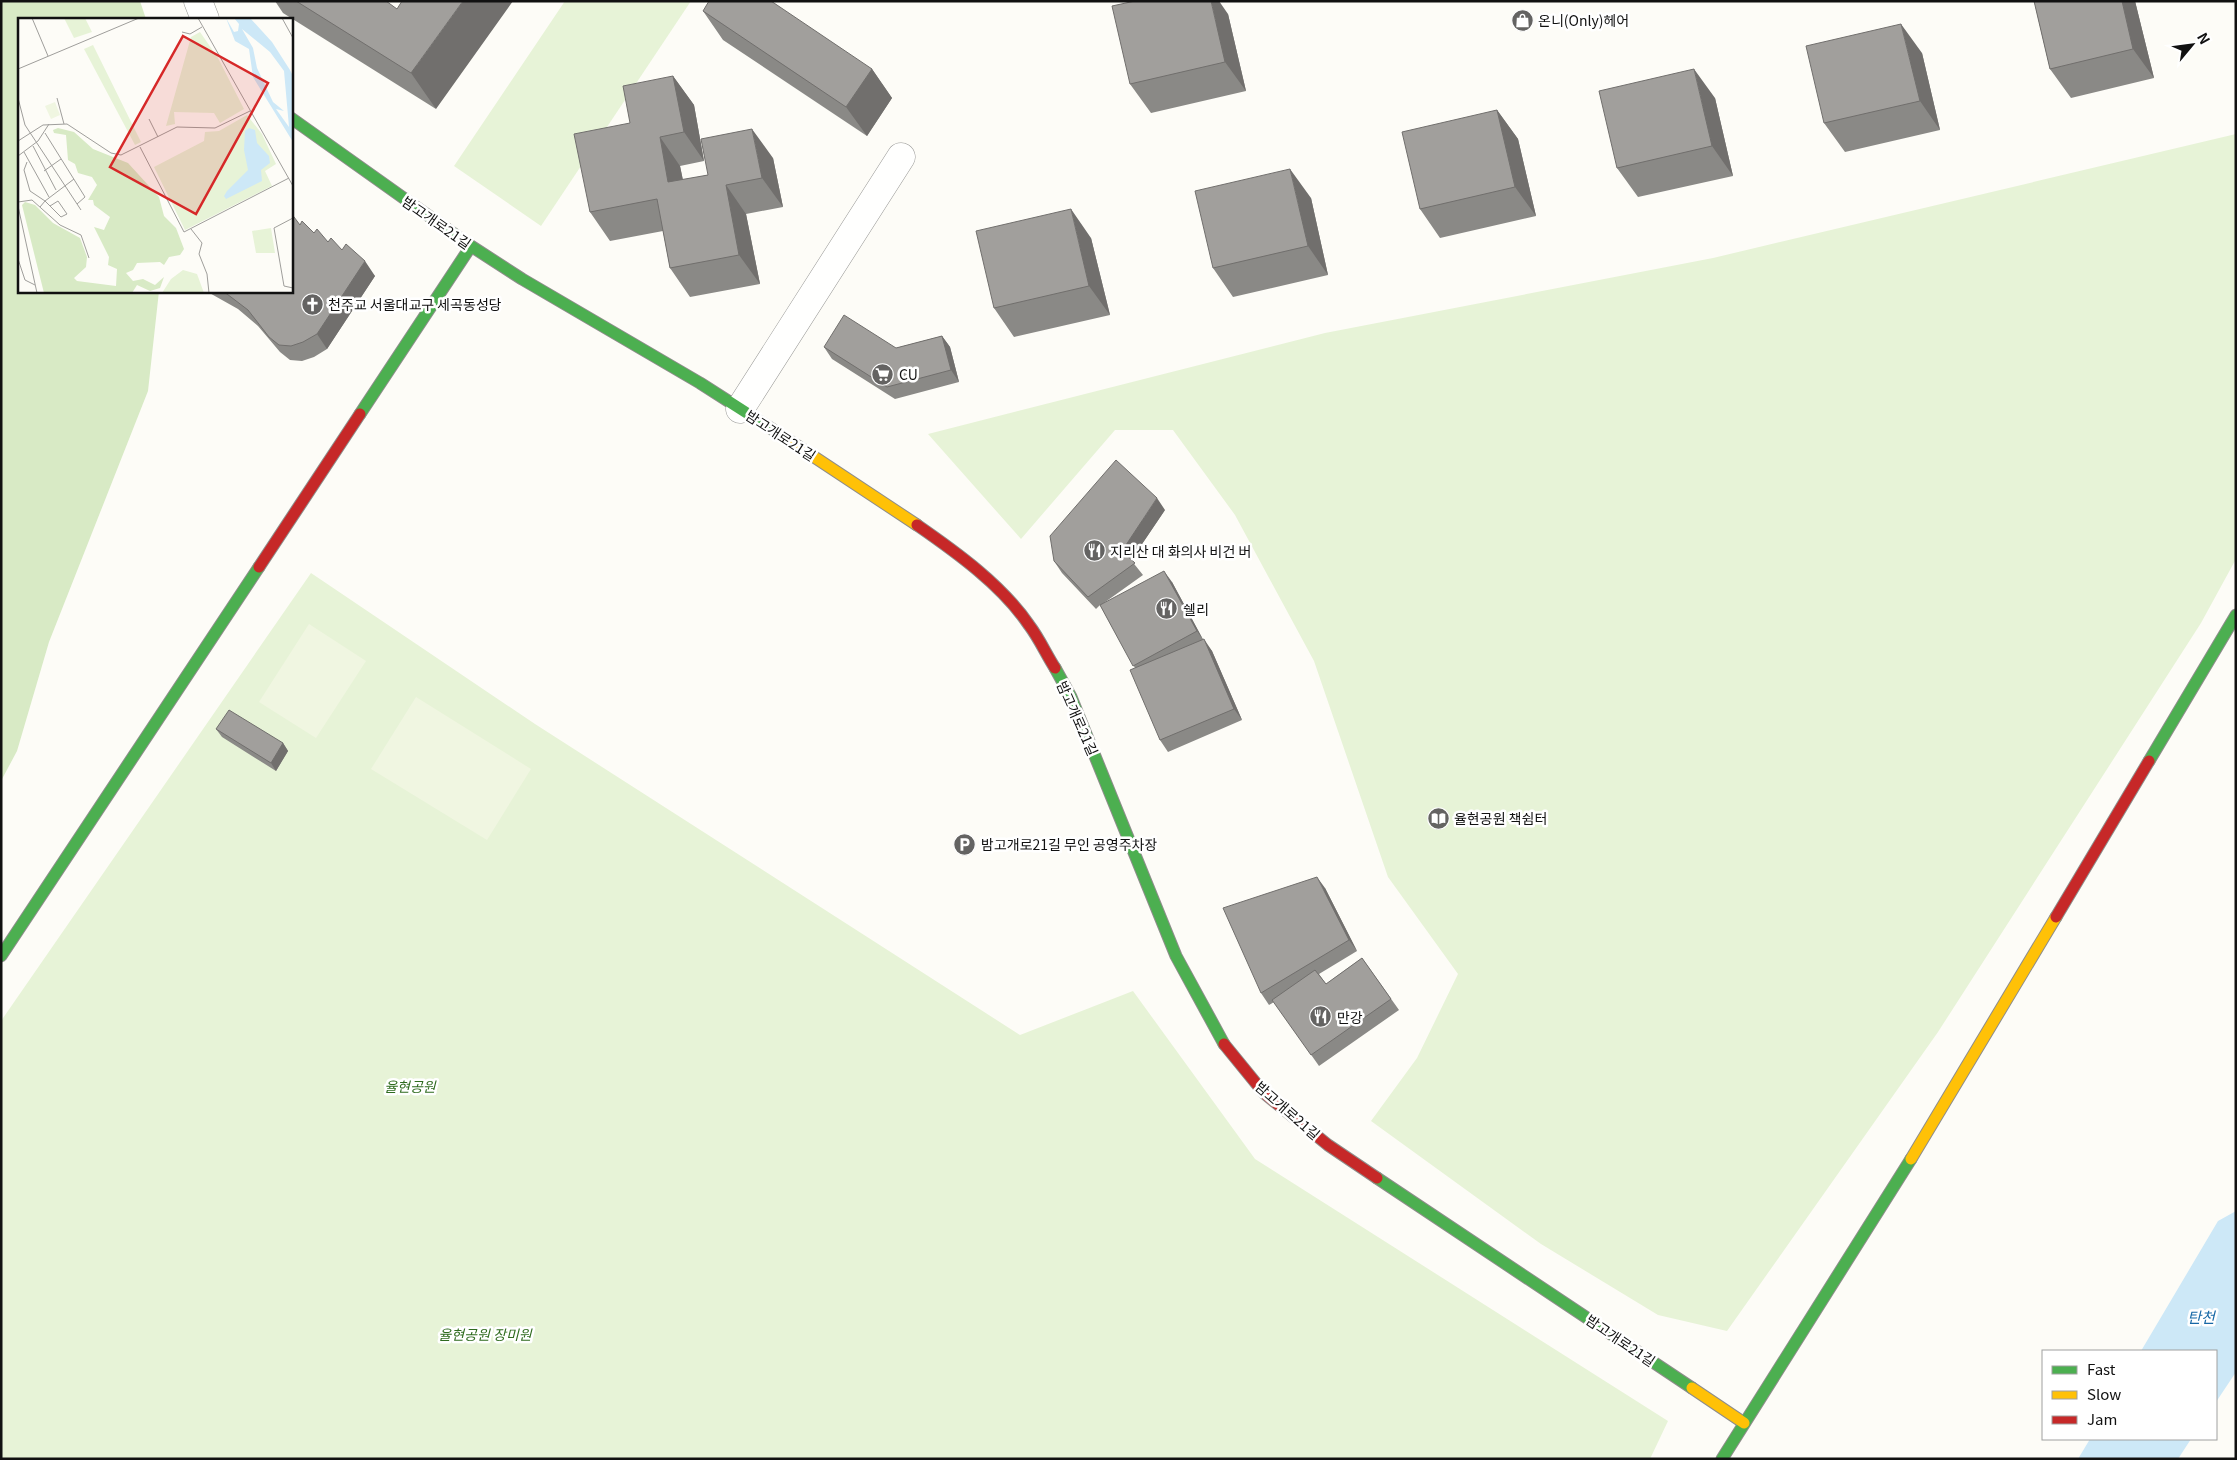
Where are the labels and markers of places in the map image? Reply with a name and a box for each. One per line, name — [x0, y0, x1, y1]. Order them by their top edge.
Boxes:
shop icon: 온니(Only)헤어 — [1510, 8, 1534, 32]
place label: 온니(Only)헤어 — [1538, 10, 1629, 30]
church icon: 천주교 서울대교구 세곡동성당 — [300, 292, 324, 316]
place label: 천주교 서울대교구 세곡동성당 — [328, 294, 502, 314]
supermarket icon: CU — [871, 362, 895, 386]
place label: CU — [899, 364, 918, 384]
restaurant icon: 지리산 대 화의사 비건 버 — [1082, 539, 1106, 563]
place label: 지리산 대 화의사 비건 버 — [1110, 541, 1251, 561]
restaurant icon: 쉘리 — [1155, 597, 1179, 621]
place label: 쉘리 — [1183, 599, 1209, 619]
library icon: 율현공원 책쉼터 — [1426, 806, 1450, 830]
place label: 율현공원 책쉼터 — [1454, 808, 1547, 828]
parking icon: 밤고개로21길 무인 공영주차장 — [953, 832, 977, 856]
place label: 밤고개로21길 무인 공영주차장 — [981, 834, 1157, 854]
restaurant icon: 만강 — [1309, 1005, 1333, 1029]
place label: 만강 — [1337, 1007, 1363, 1027]

